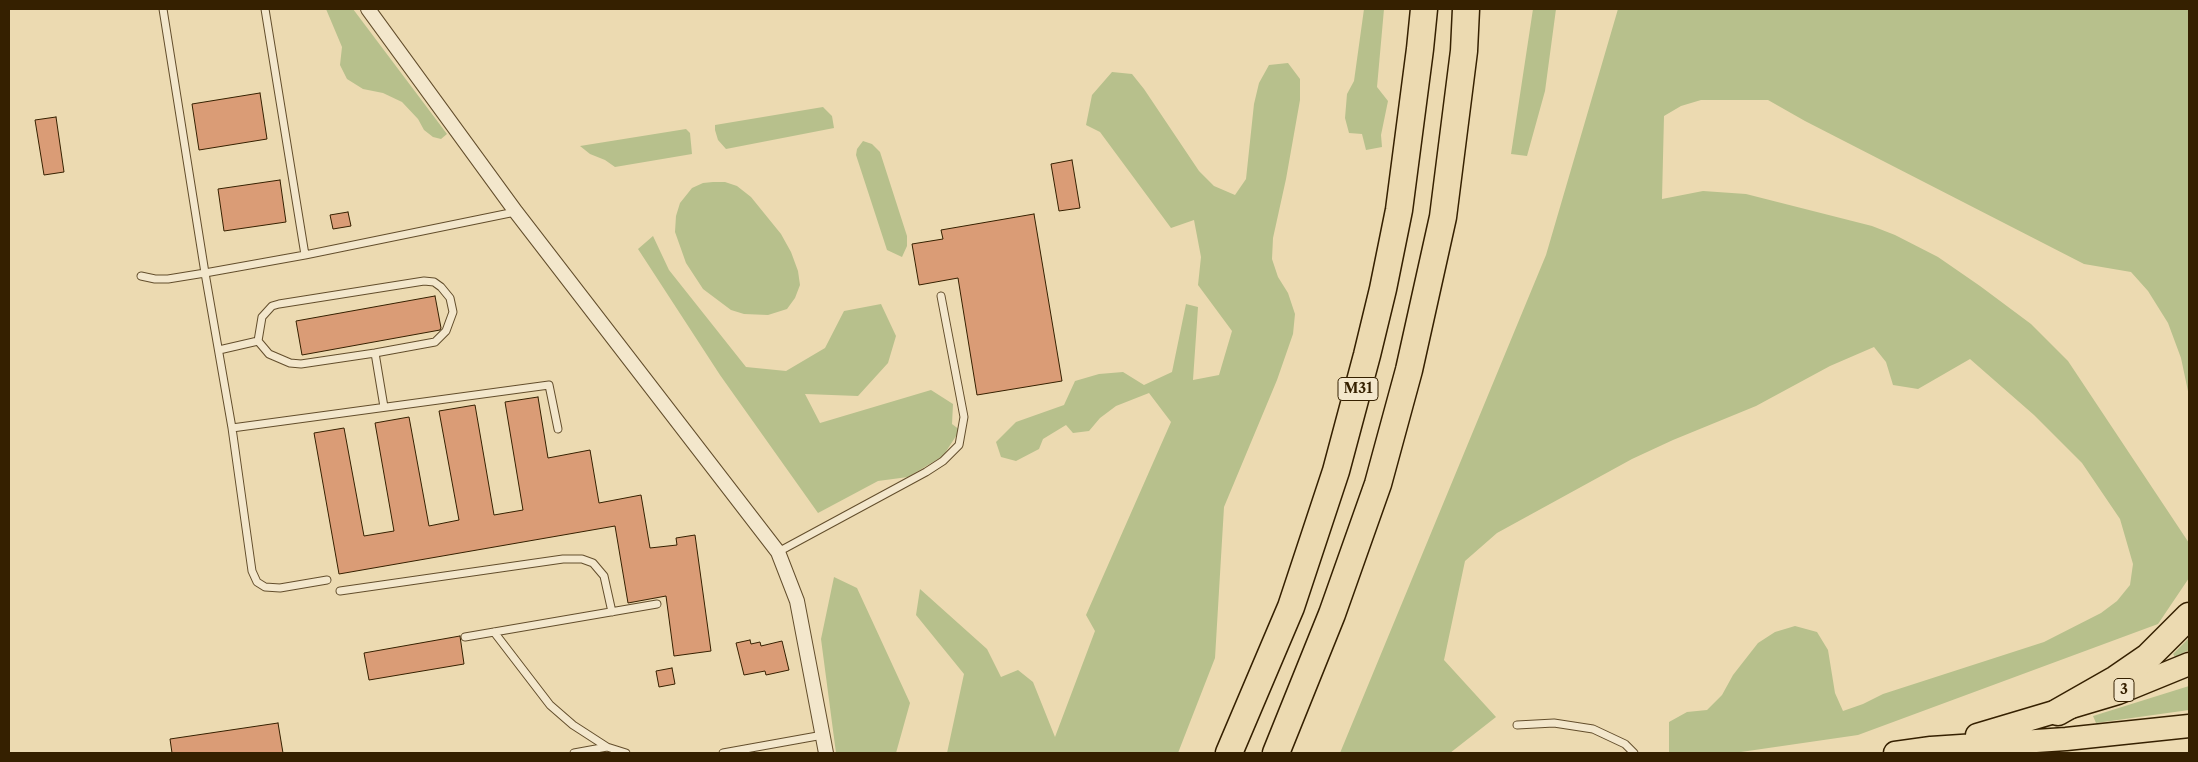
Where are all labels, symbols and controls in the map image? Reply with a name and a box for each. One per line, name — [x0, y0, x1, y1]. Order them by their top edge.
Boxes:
road number: M31 — [1338, 378, 1378, 400]
road number: 3 — [2114, 678, 2134, 702]

